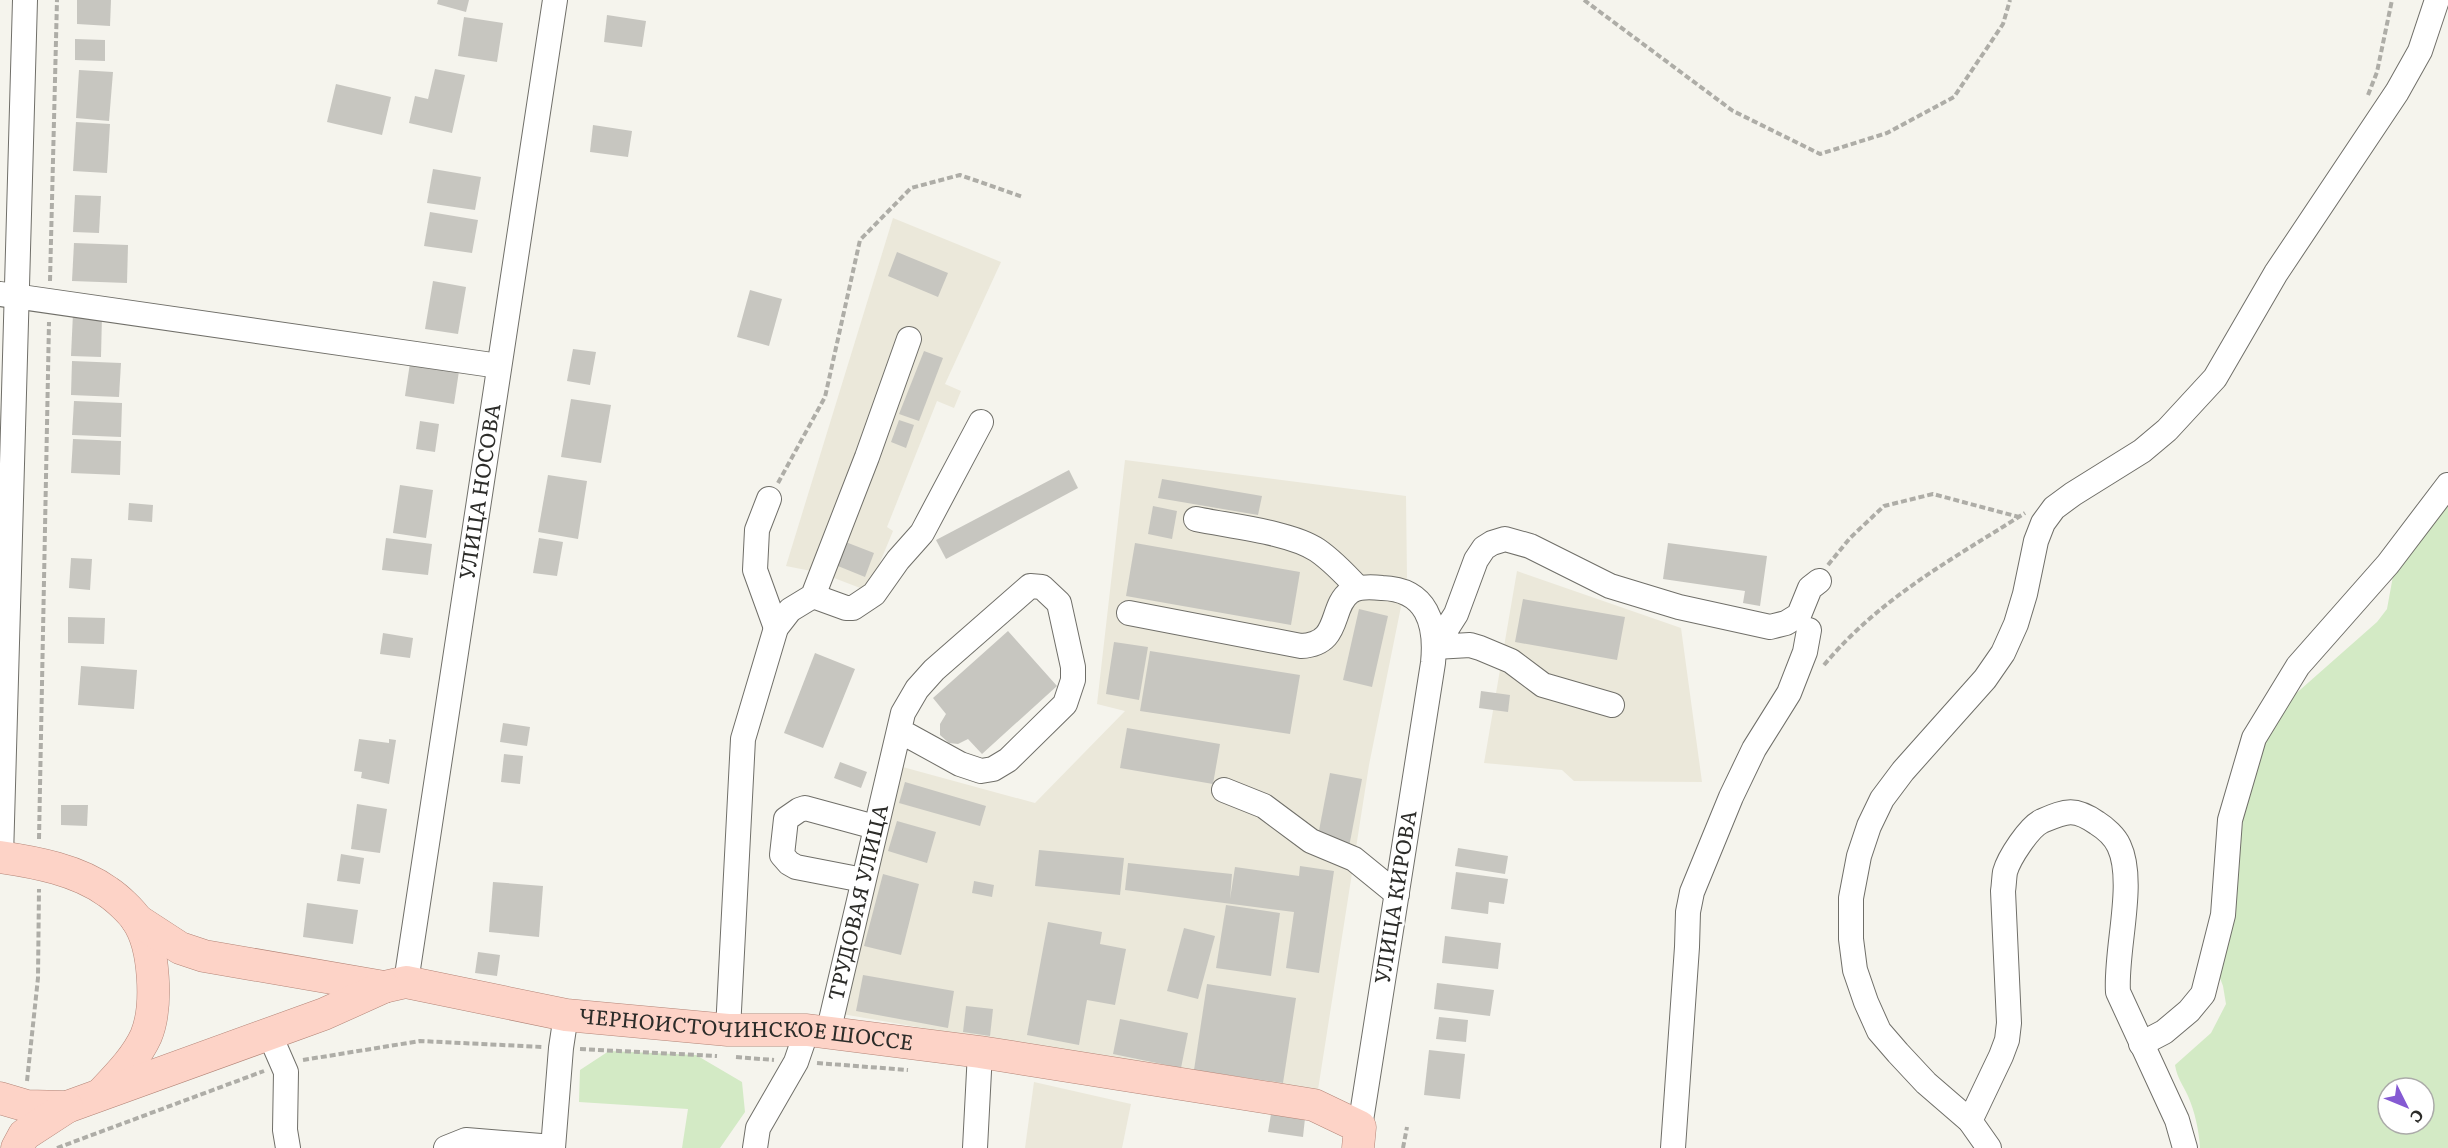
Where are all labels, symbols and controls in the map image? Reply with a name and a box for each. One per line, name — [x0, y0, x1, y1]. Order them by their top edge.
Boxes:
street label: УЛИЦА НОСОВА — [449, 401, 507, 581]
street label: ТРУДОВАЯ УЛИЦА — [818, 800, 894, 1004]
street label: УЛИЦА КИРОВА — [1364, 807, 1423, 986]
street label: ЧЕРНОИСТОЧИНСКОЕ ШОССЕ — [578, 998, 915, 1056]
north arrow — [2376, 1076, 2436, 1136]
text: С — [2405, 1105, 2430, 1129]

